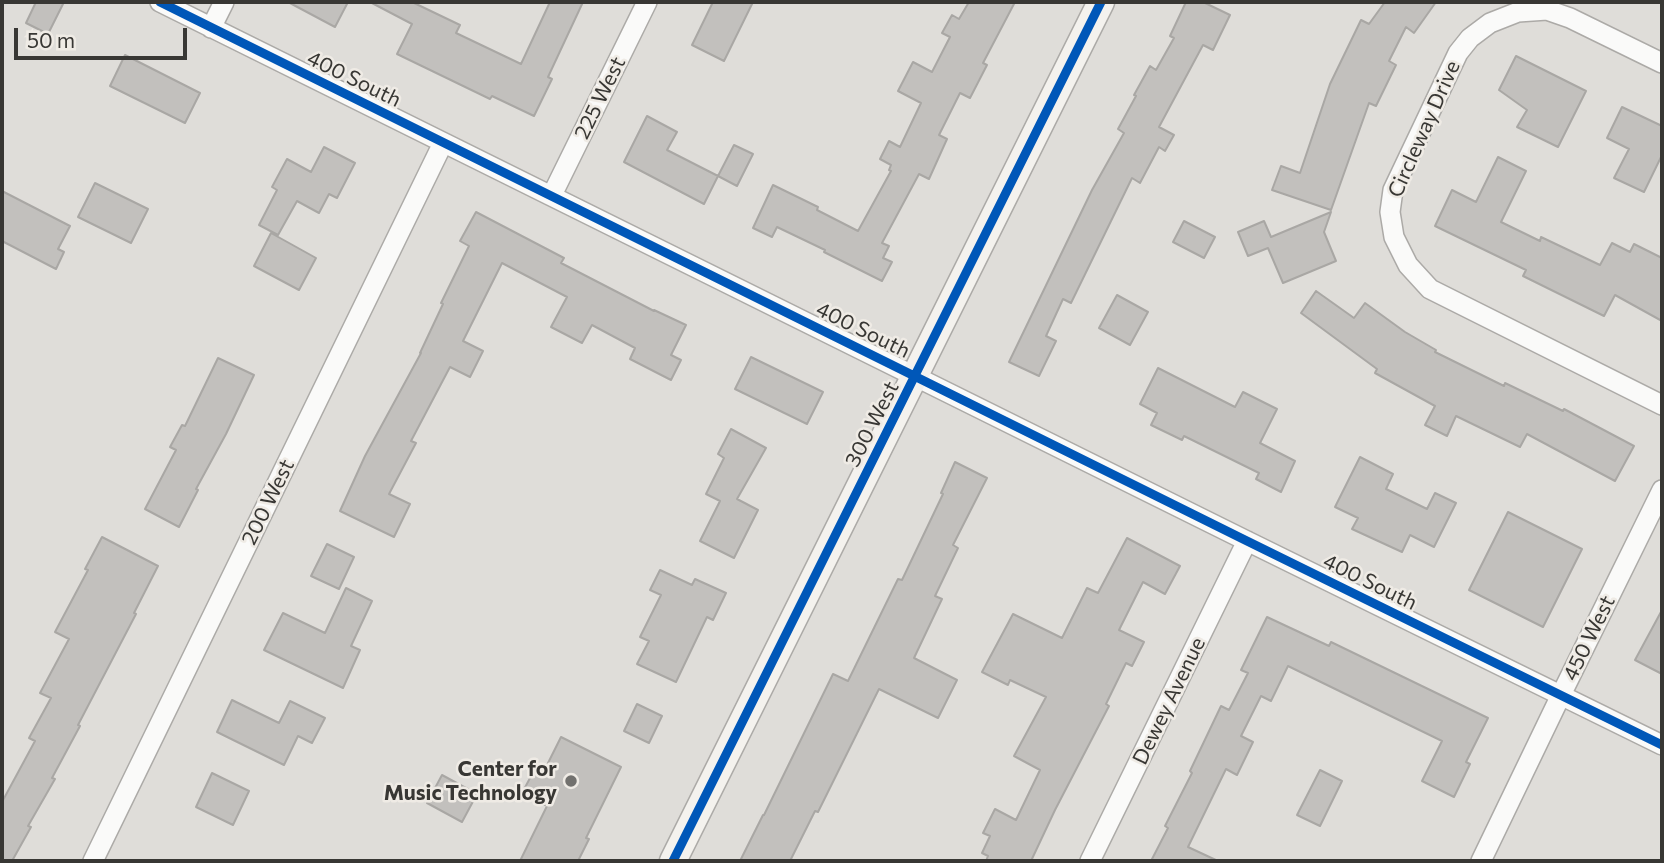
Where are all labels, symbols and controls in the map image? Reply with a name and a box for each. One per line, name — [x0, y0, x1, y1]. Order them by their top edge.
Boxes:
scale bar — [18, 14, 191, 58]
text: 50 m — [27, 27, 75, 52]
street label: 400 South — [303, 45, 405, 113]
street label: 225 West — [569, 53, 631, 143]
street label: Circleway Drive — [1383, 57, 1465, 201]
street label: 400 South — [812, 296, 914, 364]
street label: 300 West — [840, 377, 904, 471]
street label: 200 West — [236, 455, 300, 549]
street label: 400 South — [1319, 548, 1421, 616]
street label: 450 West — [1558, 591, 1620, 685]
street label: Dewey Avenue — [1127, 633, 1211, 769]
place label: Center for Music Technology — [384, 756, 557, 806]
marker: Center for Music Technology — [563, 773, 579, 789]

